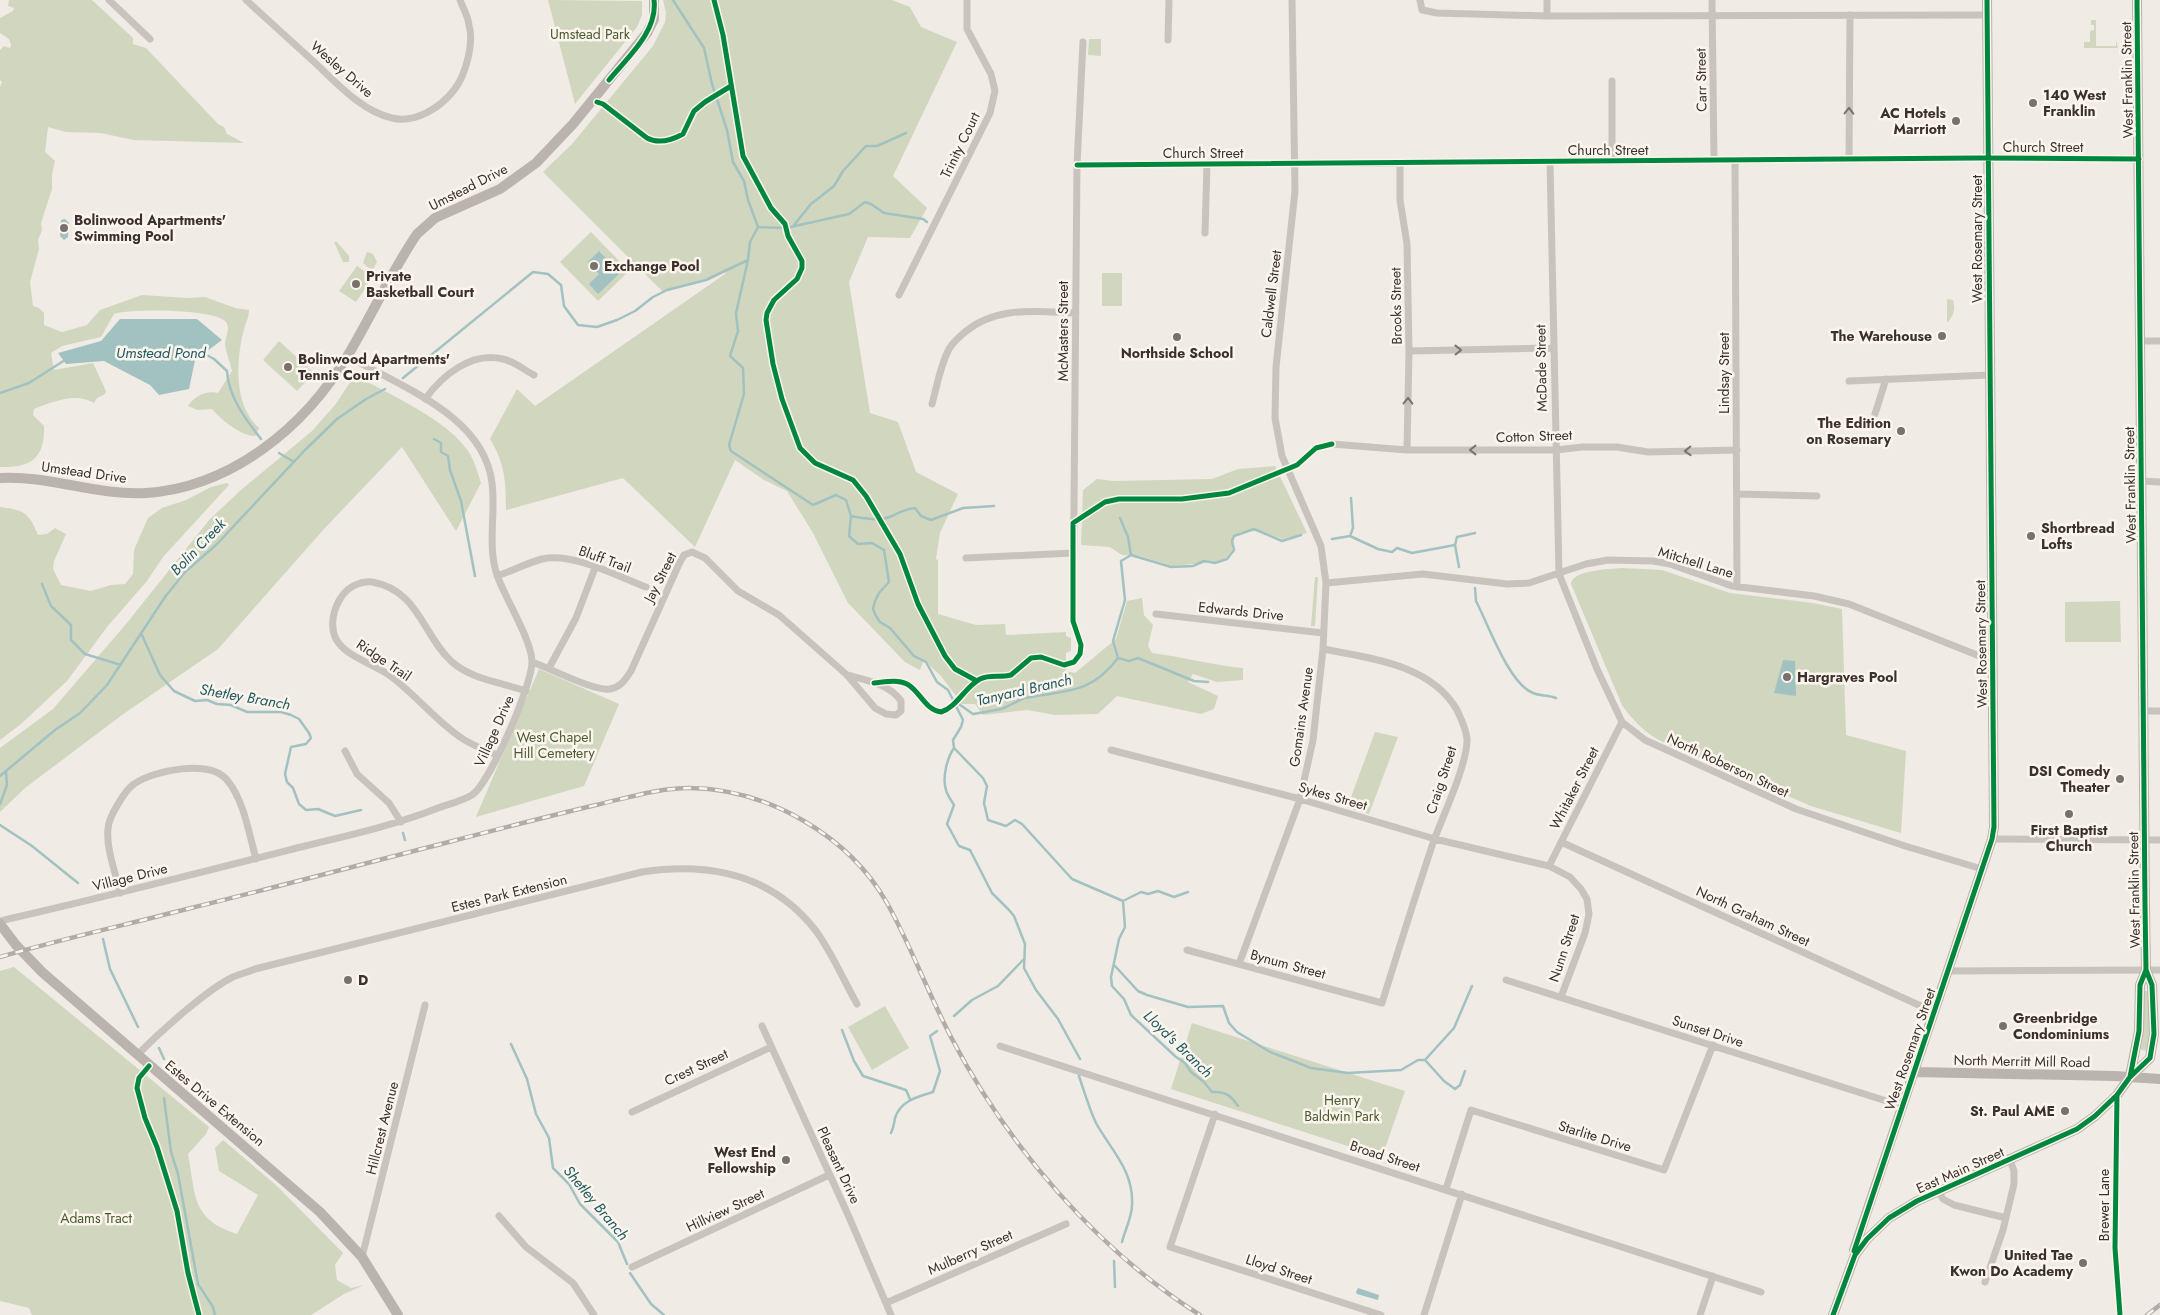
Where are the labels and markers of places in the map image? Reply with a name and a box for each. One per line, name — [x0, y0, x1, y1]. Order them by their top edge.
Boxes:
place label: 140 West Franklin — [2043, 85, 2107, 121]
marker: 140 West Franklin — [2027, 97, 2039, 109]
place label: AC Hotels Marriott — [1879, 103, 1947, 139]
marker: AC Hotels Marriott — [1950, 115, 1962, 127]
place label: Bolinwood Apartments' Swimming Pool — [74, 210, 226, 246]
marker: Bolinwood Apartments' Swimming Pool — [58, 222, 70, 234]
place label: Exchange Pool — [604, 256, 700, 276]
marker: Exchange Pool — [588, 260, 600, 272]
place label: Private Basketball Court — [366, 266, 474, 302]
marker: Private Basketball Court — [350, 278, 362, 290]
place label: The Warehouse — [1831, 326, 1932, 346]
marker: The Warehouse — [1936, 330, 1948, 342]
marker: Northside School — [1171, 331, 1183, 343]
place label: Northside School — [1121, 343, 1233, 363]
place label: Bolinwood Apartments' Tennis Court — [298, 349, 450, 385]
marker: Bolinwood Apartments' Tennis Court — [282, 361, 294, 373]
place label: The Edition on Rosemary — [1806, 413, 1892, 449]
marker: The Edition on Rosemary — [1895, 425, 1907, 437]
place label: Shortbread Lofts — [2041, 518, 2115, 554]
marker: Shortbread Lofts — [2025, 530, 2037, 542]
place label: Hargraves Pool — [1797, 667, 1897, 687]
marker: Hargraves Pool — [1781, 671, 1793, 683]
place label: DSI Comedy Theater — [2029, 761, 2111, 797]
marker: DSI Comedy Theater — [2114, 773, 2126, 785]
marker: First Baptist Church — [2063, 808, 2075, 820]
place label: First Baptist Church — [2030, 820, 2108, 856]
place label: D — [358, 970, 368, 990]
marker: D — [342, 974, 354, 986]
place label: Greenbridge Condominiums — [2013, 1008, 2110, 1044]
marker: Greenbridge Condominiums — [1997, 1020, 2009, 1032]
place label: St. Paul AME — [1970, 1101, 2055, 1121]
marker: St. Paul AME — [2059, 1105, 2071, 1117]
place label: West End Fellowship — [708, 1142, 776, 1178]
marker: West End Fellowship — [780, 1154, 792, 1166]
place label: United Tae Kwon Do Academy — [1950, 1245, 2074, 1281]
marker: United Tae Kwon Do Academy — [2077, 1257, 2089, 1269]

